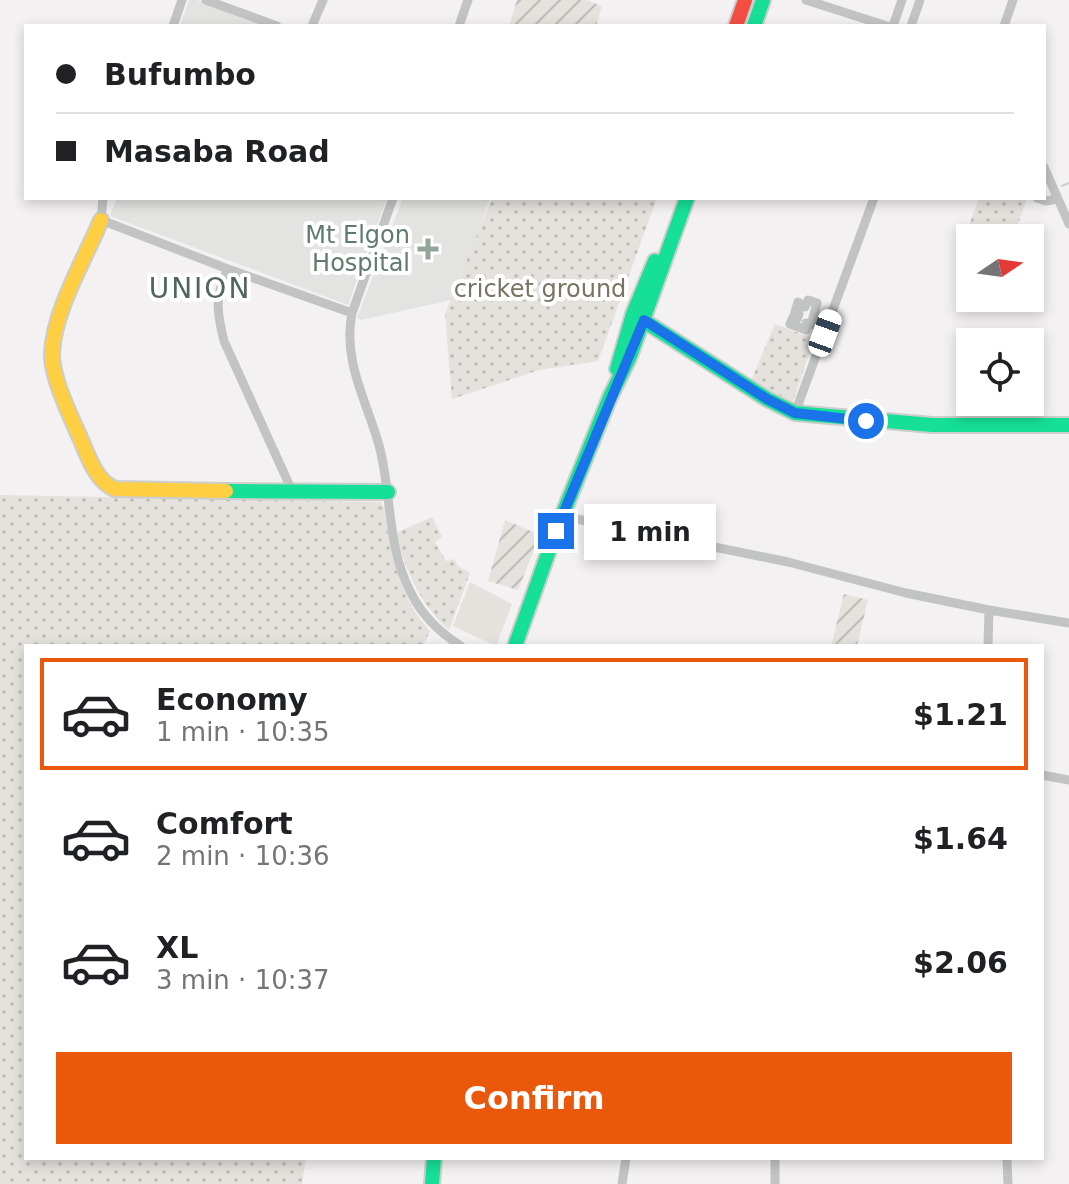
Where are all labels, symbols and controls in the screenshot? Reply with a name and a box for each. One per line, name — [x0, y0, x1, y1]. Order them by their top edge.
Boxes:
text: Bufumbo — [104, 57, 256, 92]
text: Masaba Road — [104, 134, 330, 169]
place label: Mt Elgon Hospital — [305, 221, 410, 277]
north arrow — [956, 224, 1044, 312]
map controls — [956, 224, 1044, 416]
marker: Mt Elgon Hospital — [417, 238, 439, 260]
district label: UNION — [149, 272, 251, 305]
park label: cricket ground — [454, 275, 626, 303]
car — [806, 306, 844, 360]
button: locate — [956, 328, 1044, 416]
route start — [848, 403, 884, 439]
callout: 1 min — [584, 503, 716, 559]
route end — [538, 513, 574, 549]
text: 1 min — [609, 517, 691, 547]
icon: car — [60, 678, 132, 750]
text: Economy — [156, 682, 308, 717]
text: $1.21 — [913, 697, 1008, 732]
text: 1 min · 10:35 — [156, 717, 330, 747]
icon: car — [60, 802, 132, 874]
text: Comfort — [156, 806, 293, 841]
text: $1.64 — [913, 821, 1008, 856]
text: 2 min · 10:36 — [156, 841, 330, 871]
icon: car — [60, 926, 132, 998]
text: XL — [156, 930, 198, 965]
text: $2.06 — [913, 945, 1008, 980]
text: 3 min · 10:37 — [156, 965, 330, 995]
button: Confirm — [56, 1052, 1012, 1144]

